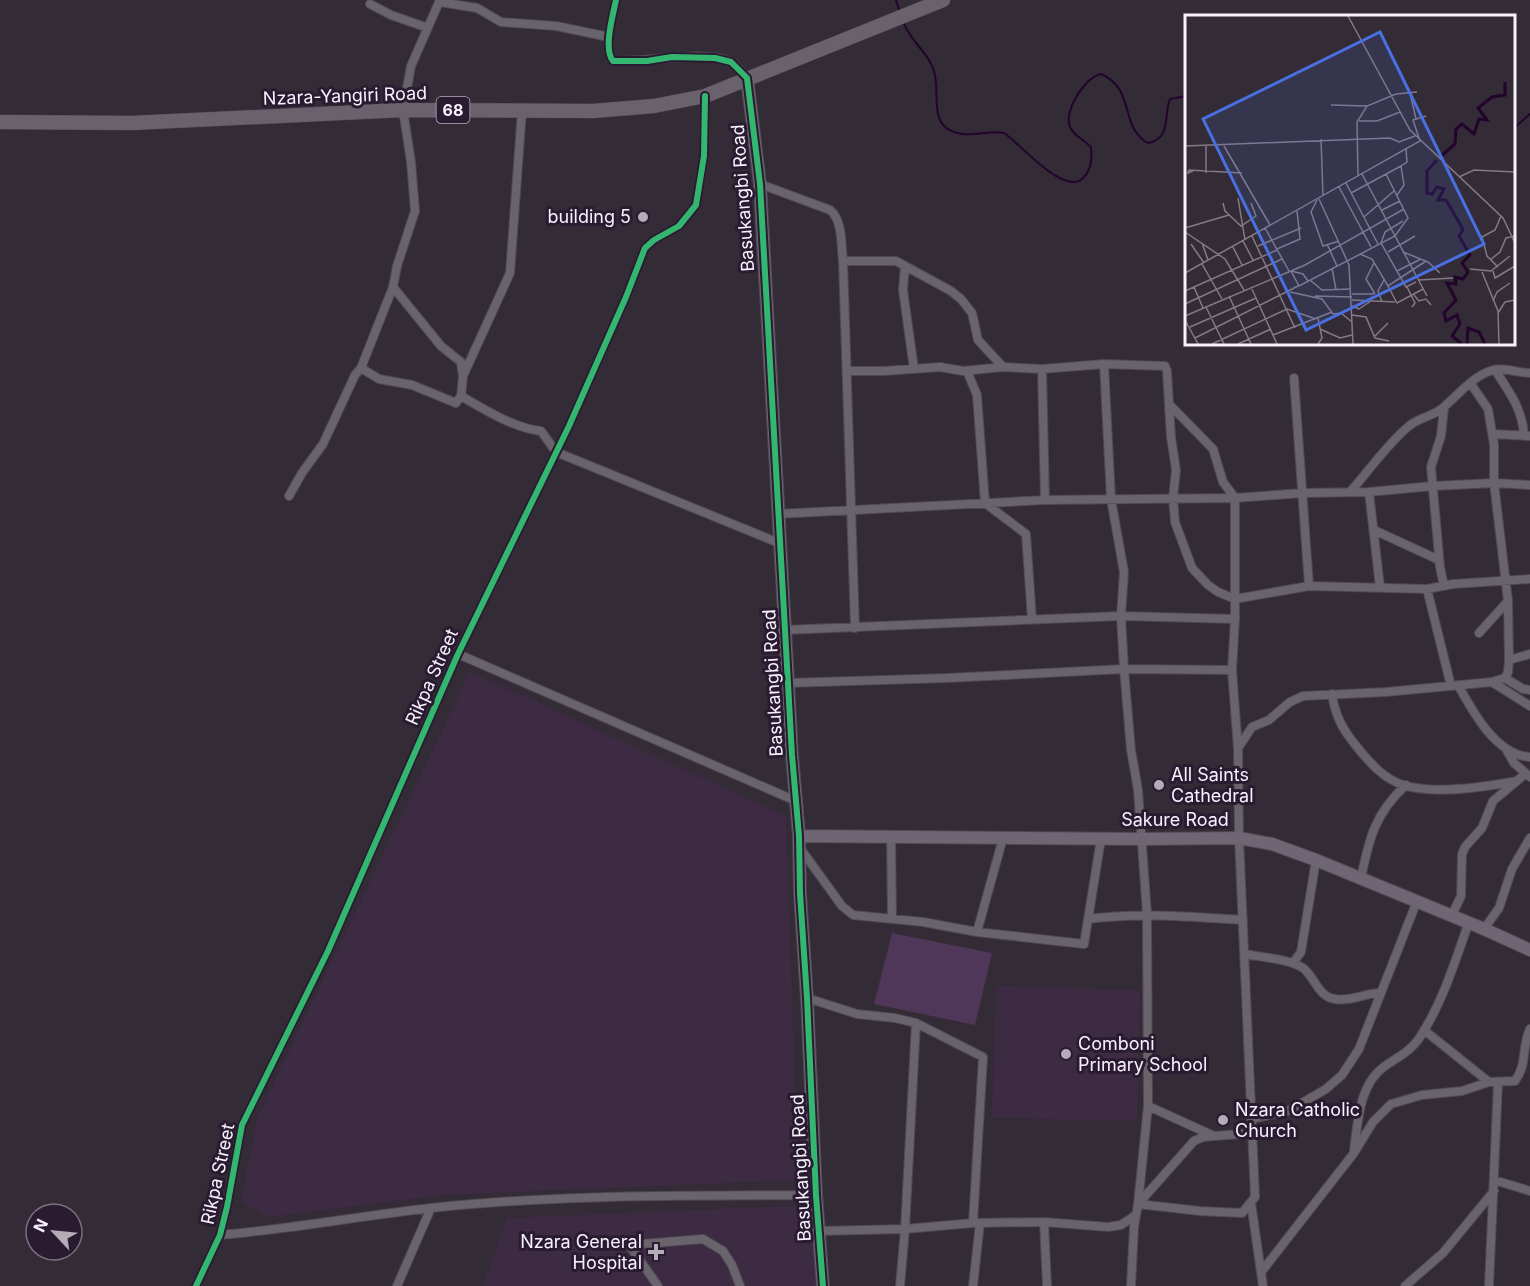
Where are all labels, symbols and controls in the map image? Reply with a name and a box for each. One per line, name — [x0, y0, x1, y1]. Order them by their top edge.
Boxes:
inset map — [1185, 15, 1515, 345]
street label: Nzara-Yangiri Road — [262, 82, 427, 109]
road number: 68 — [436, 97, 470, 123]
street label: Basukangbi Road — [727, 124, 758, 272]
place label: building 5 — [548, 206, 631, 227]
marker: building 5 — [636, 210, 650, 224]
street label: Basukangbi Road — [758, 609, 787, 757]
street label: Rikpa Street — [401, 625, 462, 728]
place label: All Saints Cathedral — [1171, 764, 1254, 806]
marker: All Saints Cathedral — [1152, 778, 1166, 792]
street label: Sakure Road — [1121, 809, 1229, 830]
place label: Comboni Primary School — [1078, 1033, 1207, 1075]
marker: Comboni Primary School — [1059, 1047, 1073, 1061]
street label: Basukangbi Road — [786, 1094, 815, 1242]
place label: Nzara Catholic Church — [1235, 1099, 1360, 1141]
marker: Nzara Catholic Church — [1216, 1113, 1230, 1127]
street label: Rikpa Street — [197, 1121, 239, 1226]
north arrow — [24, 1202, 84, 1262]
text: N — [29, 1216, 52, 1235]
place label: Nzara General Hospital — [520, 1231, 642, 1273]
marker: Nzara General Hospital — [647, 1243, 665, 1261]

